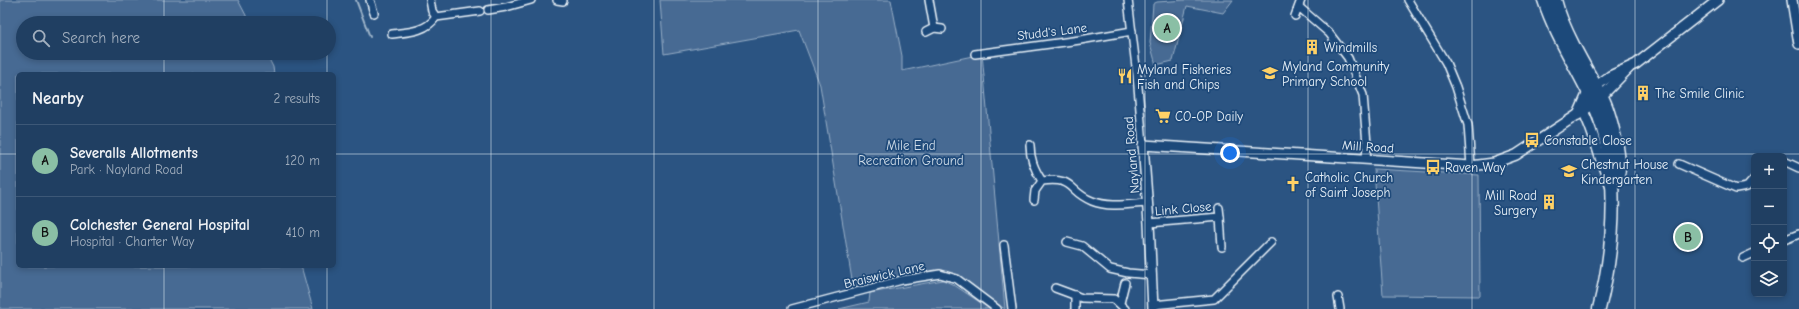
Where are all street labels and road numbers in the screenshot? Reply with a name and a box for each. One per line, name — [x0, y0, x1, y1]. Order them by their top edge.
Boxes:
street label: Studd's Lane — [1016, 20, 1088, 43]
street label: Nayland Road — [1121, 116, 1142, 194]
street label: Mill Road — [1342, 137, 1394, 156]
street label: Link Close — [1154, 199, 1212, 218]
street label: Braiswick Lane — [842, 258, 926, 291]

